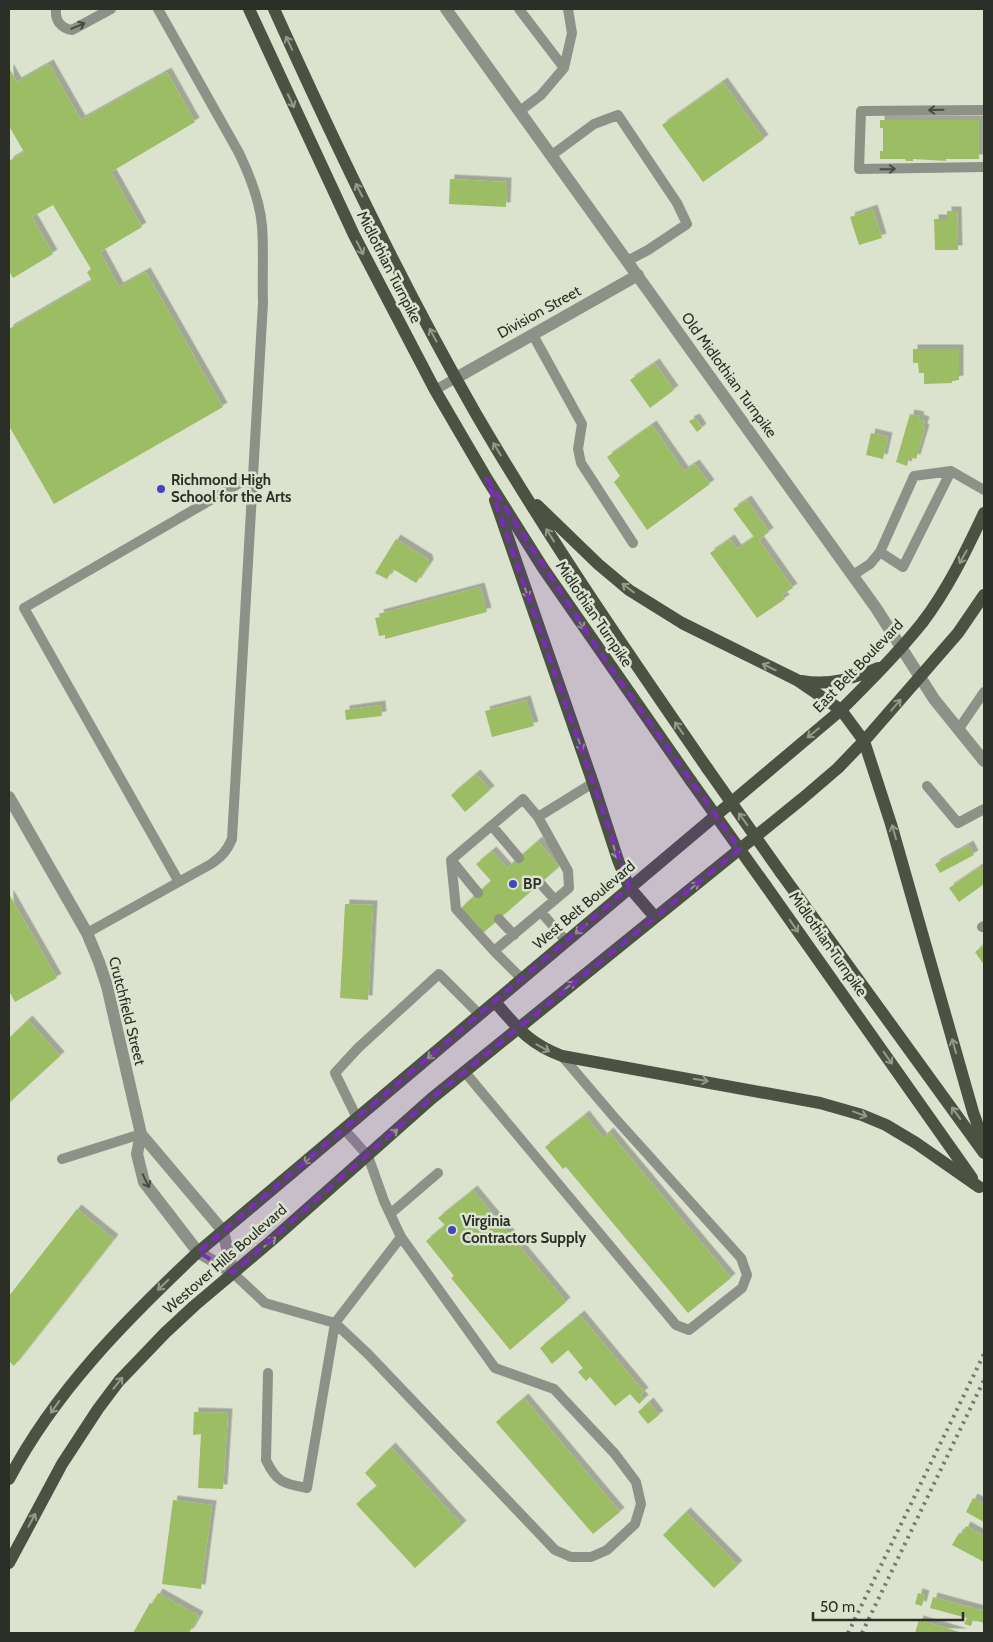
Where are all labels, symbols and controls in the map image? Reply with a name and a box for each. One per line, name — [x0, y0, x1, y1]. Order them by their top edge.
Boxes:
one-way arrow — [70, 21, 85, 30]
one-way arrow — [284, 36, 294, 51]
one-way arrow — [287, 93, 297, 108]
one-way arrow — [928, 105, 944, 115]
one-way arrow — [880, 164, 896, 174]
one-way arrow — [354, 183, 364, 198]
street label: Midlothian Turnpike — [353, 208, 425, 327]
one-way arrow — [355, 240, 365, 255]
street label: Division Street — [494, 282, 584, 342]
street label: Old Midlothian Turnpike — [678, 309, 781, 441]
one-way arrow — [427, 328, 437, 343]
one-way arrow — [492, 443, 502, 457]
place label: Richmond High School for the Arts — [171, 471, 291, 506]
marker: Richmond High School for the Arts — [155, 483, 167, 495]
one-way arrow — [544, 528, 554, 542]
one-way arrow — [958, 549, 968, 564]
street label: Midlothian Turnpike — [552, 558, 636, 671]
one-way arrow — [522, 582, 531, 598]
one-way arrow — [621, 583, 635, 593]
one-way arrow — [575, 616, 585, 630]
street label: East Belt Boulevard — [809, 616, 907, 716]
one-way arrow — [762, 662, 777, 672]
one-way arrow — [890, 698, 902, 711]
one-way arrow — [674, 721, 684, 735]
one-way arrow — [807, 727, 820, 738]
one-way arrow — [575, 736, 585, 752]
one-way arrow — [738, 812, 748, 826]
one-way arrow — [888, 825, 898, 841]
one-way arrow — [610, 842, 620, 858]
street label: West Belt Boulevard — [529, 857, 639, 953]
place label: BP — [523, 875, 541, 893]
marker: BP — [507, 878, 519, 890]
one-way arrow — [686, 881, 699, 892]
street label: Midlothian Turnpike — [785, 888, 871, 1000]
one-way arrow — [789, 918, 799, 932]
one-way arrow — [574, 923, 587, 935]
street label: Crutchfield Street — [105, 955, 149, 1067]
one-way arrow — [562, 981, 575, 992]
one-way arrow — [949, 1039, 959, 1055]
one-way arrow — [535, 1043, 550, 1053]
one-way arrow — [427, 1049, 440, 1060]
one-way arrow — [883, 1051, 893, 1065]
one-way arrow — [693, 1076, 709, 1086]
one-way arrow — [950, 1107, 961, 1120]
one-way arrow — [852, 1110, 867, 1119]
one-way arrow — [385, 1128, 398, 1140]
one-way arrow — [302, 1153, 315, 1165]
one-way arrow — [142, 1173, 151, 1188]
street label: Westover Hills Boulevard — [160, 1201, 290, 1317]
place label: Virginia Contractors Supply — [462, 1212, 587, 1247]
marker: Virginia Contractors Supply — [446, 1224, 458, 1236]
one-way arrow — [264, 1236, 277, 1248]
one-way arrow — [156, 1279, 169, 1291]
one-way arrow — [113, 1377, 124, 1390]
one-way arrow — [50, 1400, 60, 1414]
one-way arrow — [27, 1513, 37, 1528]
scale bar — [813, 1590, 963, 1622]
text: 50 m — [820, 1598, 855, 1616]

